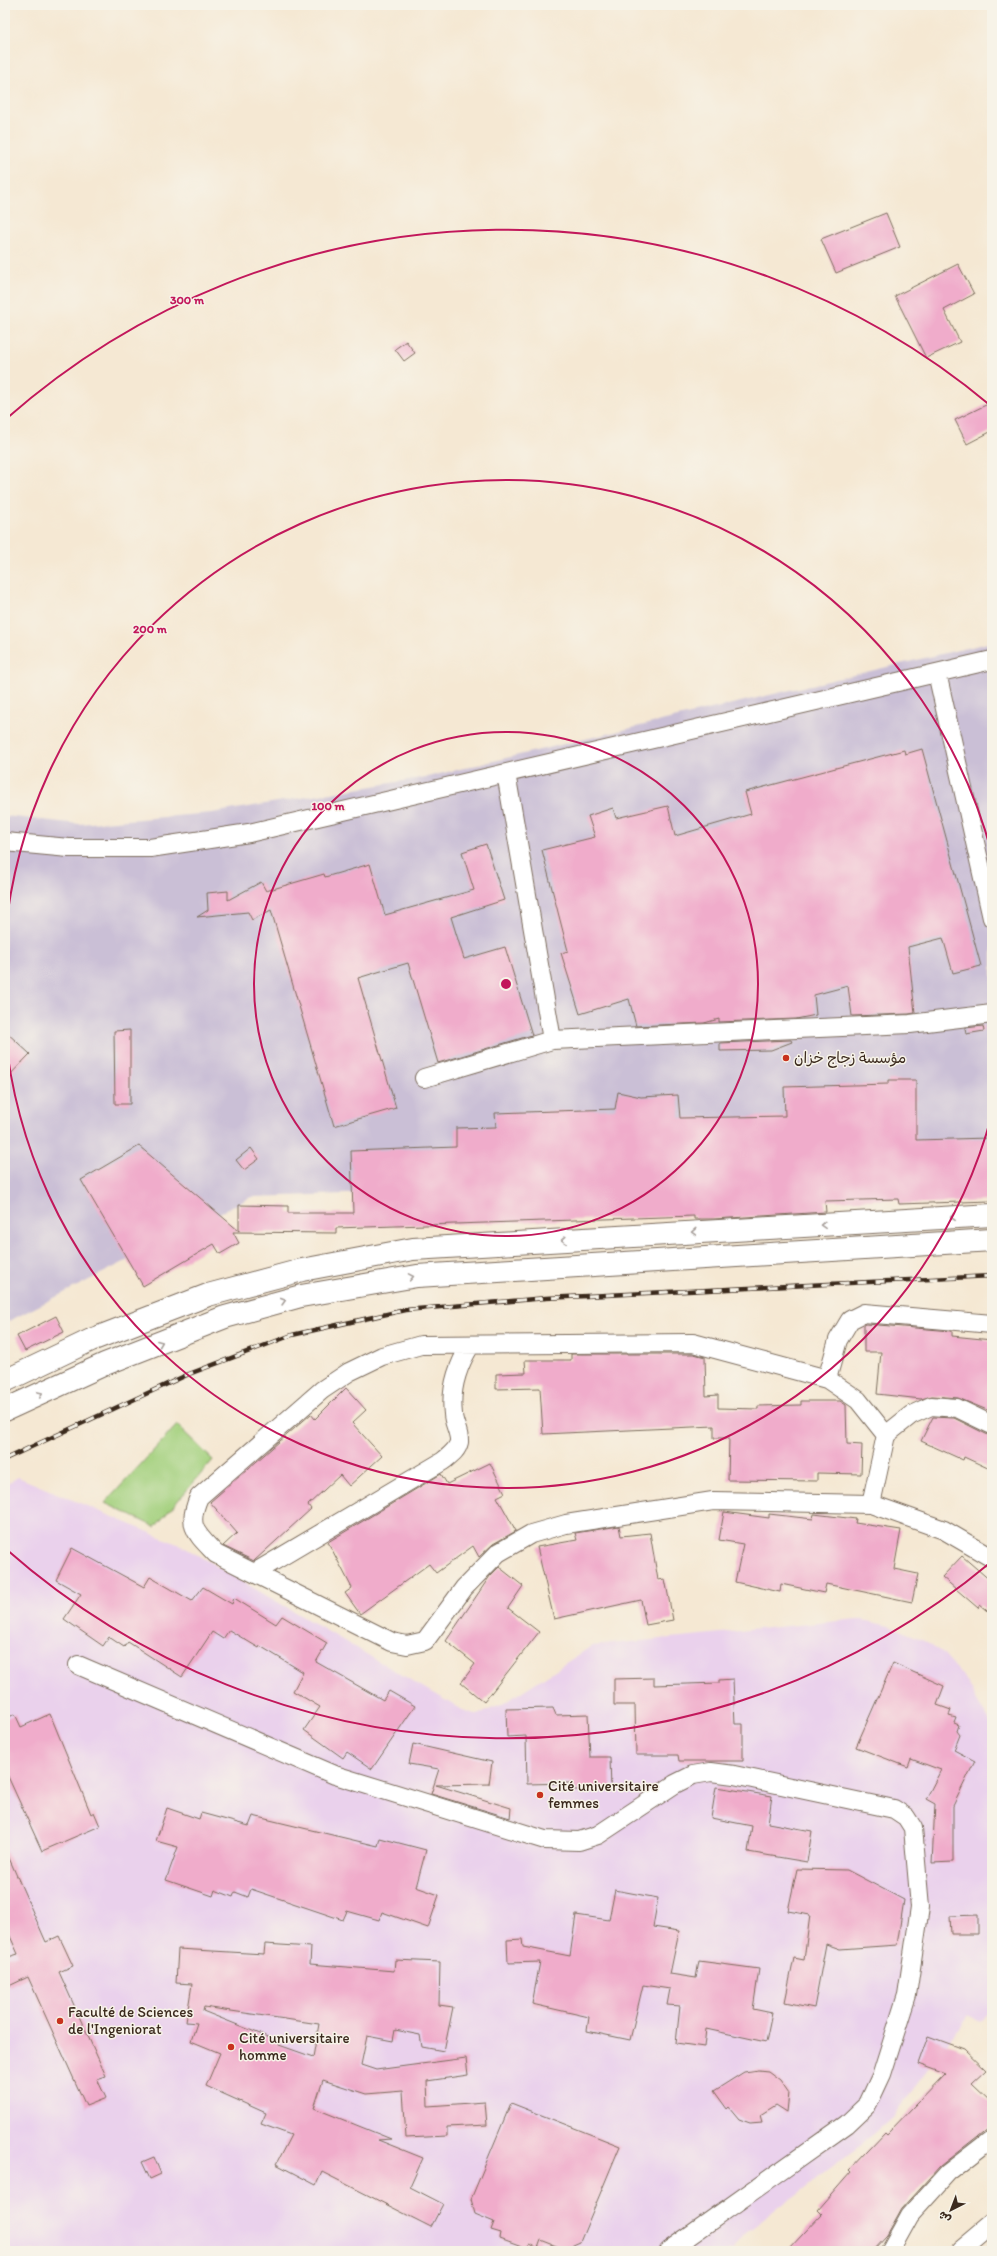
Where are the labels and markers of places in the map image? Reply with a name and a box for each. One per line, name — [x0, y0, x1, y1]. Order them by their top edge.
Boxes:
centre of rings — [499, 977, 513, 991]
place label: مؤسسة زجاج خزان — [794, 1049, 906, 1068]
marker: مؤسسة زجاج خزان — [781, 1053, 791, 1063]
place label: Cité universitaire femmes — [548, 1777, 659, 1812]
marker: Cité universitaire femmes — [535, 1790, 545, 1800]
place label: Faculté de Sciences de l'Ingeniorat — [68, 2003, 194, 2038]
marker: Faculté de Sciences de l'Ingeniorat — [55, 2016, 65, 2026]
place label: Cité universitaire homme — [239, 2029, 350, 2064]
marker: Cité universitaire homme — [226, 2042, 236, 2052]

